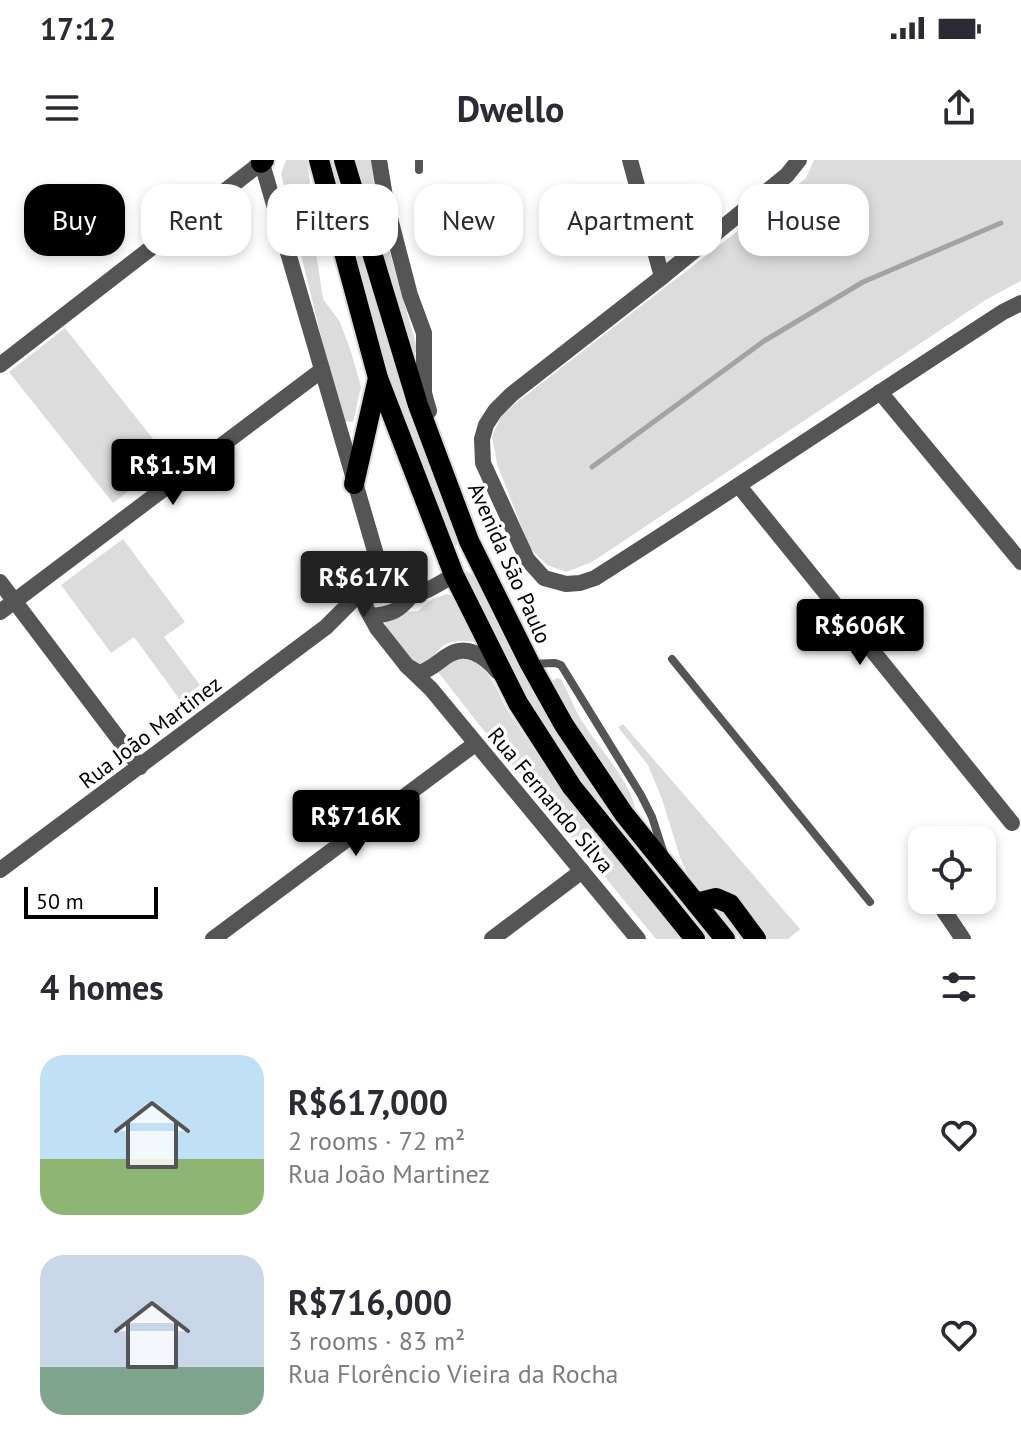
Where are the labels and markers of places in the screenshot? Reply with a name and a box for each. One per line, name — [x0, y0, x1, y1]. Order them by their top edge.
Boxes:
pin: R$1.5M — [108, 439, 238, 507]
pin: R$617K — [299, 551, 429, 619]
pin: R$606K — [795, 599, 925, 667]
pin: R$716K — [291, 790, 421, 858]

